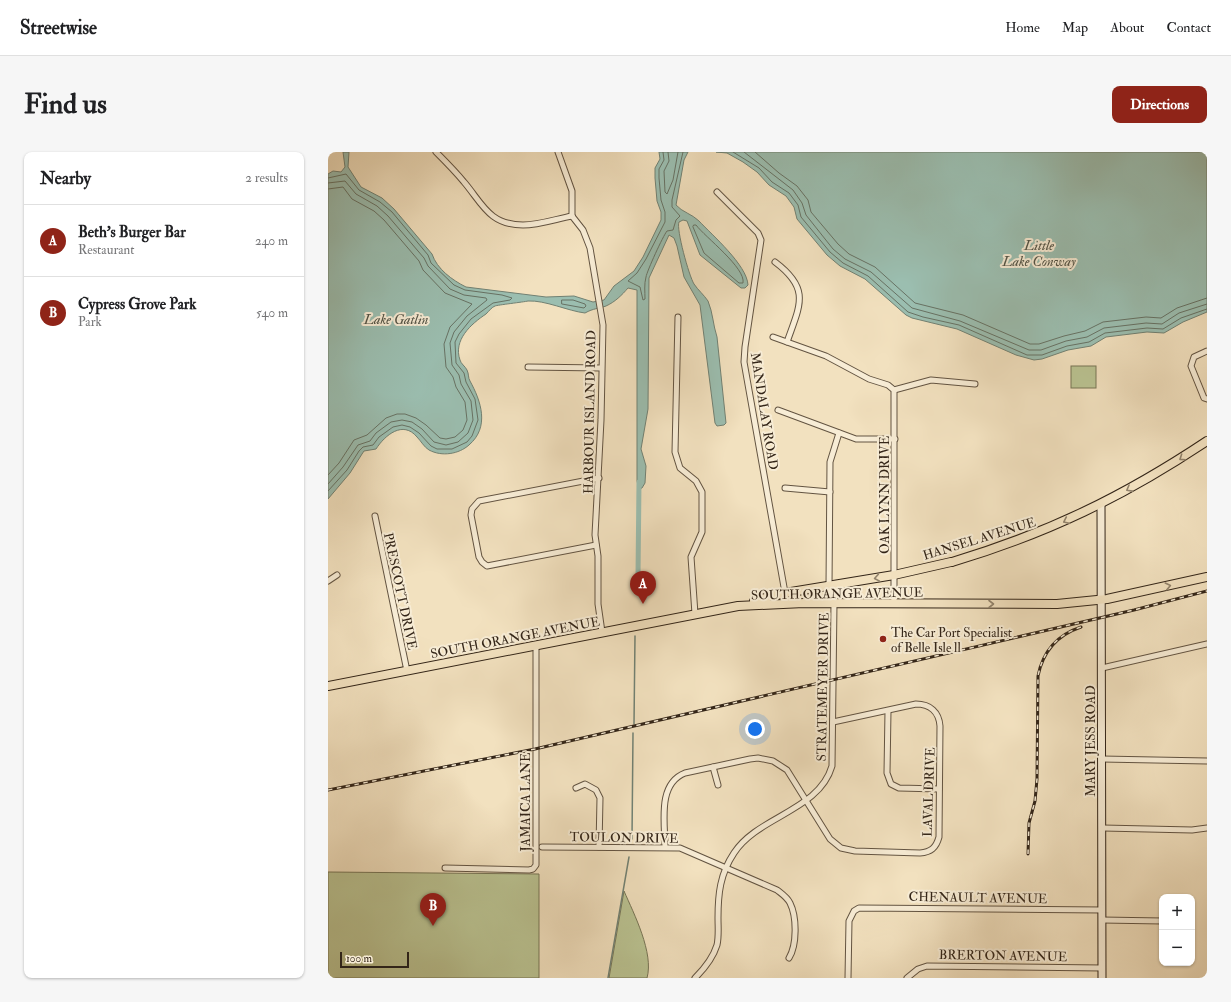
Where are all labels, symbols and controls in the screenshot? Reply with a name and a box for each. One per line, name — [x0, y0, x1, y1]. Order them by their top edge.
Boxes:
text: Streetwise — [20, 16, 97, 40]
text: Home — [1005, 19, 1040, 36]
text: Map — [1062, 19, 1088, 36]
text: About — [1110, 19, 1144, 36]
text: Contact — [1166, 19, 1211, 36]
button: Directions — [1112, 86, 1207, 123]
text: Find us — [24, 87, 107, 122]
text: Nearby — [40, 168, 91, 189]
text: 2 results — [245, 170, 288, 186]
text: Beth's Burger Bar — [78, 223, 186, 242]
text: A — [49, 233, 57, 249]
text: 240 m — [255, 233, 288, 249]
water label: Little Lake Conway — [1001, 237, 1076, 270]
text: Restaurant — [78, 242, 134, 258]
text: Cypress Grove Park — [78, 295, 197, 314]
text: B — [49, 305, 57, 321]
text: 540 m — [256, 305, 288, 321]
water label: Lake Gatlin — [363, 311, 429, 328]
text: Park — [78, 314, 102, 330]
street label: HARBOUR ISLAND ROAD — [581, 330, 599, 494]
street label: MANDALAY ROAD — [747, 351, 781, 471]
street label: OAK LYNN DRIVE — [877, 436, 893, 554]
one-way arrow — [1179, 453, 1186, 461]
one-way arrow — [1126, 485, 1134, 492]
street label: HANSEL AVENUE — [921, 514, 1038, 564]
one-way arrow — [1063, 516, 1071, 524]
street label: PRESCOTT DRIVE — [380, 531, 420, 651]
pin: A — [630, 571, 656, 604]
one-way arrow — [874, 573, 880, 582]
one-way arrow — [1165, 582, 1172, 590]
street label: SOUTH ORANGE AVENUE — [751, 584, 923, 604]
one-way arrow — [988, 600, 994, 608]
street label: STRATEMEYER DRIVE — [814, 612, 832, 762]
street label: SOUTH ORANGE AVENUE — [429, 614, 601, 662]
place label: The Car Port Specialist of Belle Isle ll — [891, 625, 1012, 656]
marker: The Car Port Specialist of Belle Isle ll — [878, 634, 888, 644]
street label: MARY JESS ROAD — [1083, 685, 1099, 797]
your location — [745, 719, 765, 739]
street label: LAVAL DRIVE — [919, 747, 939, 837]
street label: JAMAICA LANE — [518, 753, 534, 852]
street label: TOULON DRIVE — [569, 829, 678, 847]
street label: CHENAULT AVENUE — [909, 889, 1047, 907]
pin: B — [420, 893, 446, 926]
map controls — [1159, 894, 1195, 966]
button: + — [1159, 894, 1195, 930]
button: − — [1159, 930, 1195, 966]
street label: BRERTON AVENUE — [939, 947, 1067, 965]
scale bar — [340, 950, 409, 969]
text: 100 m — [346, 952, 372, 965]

